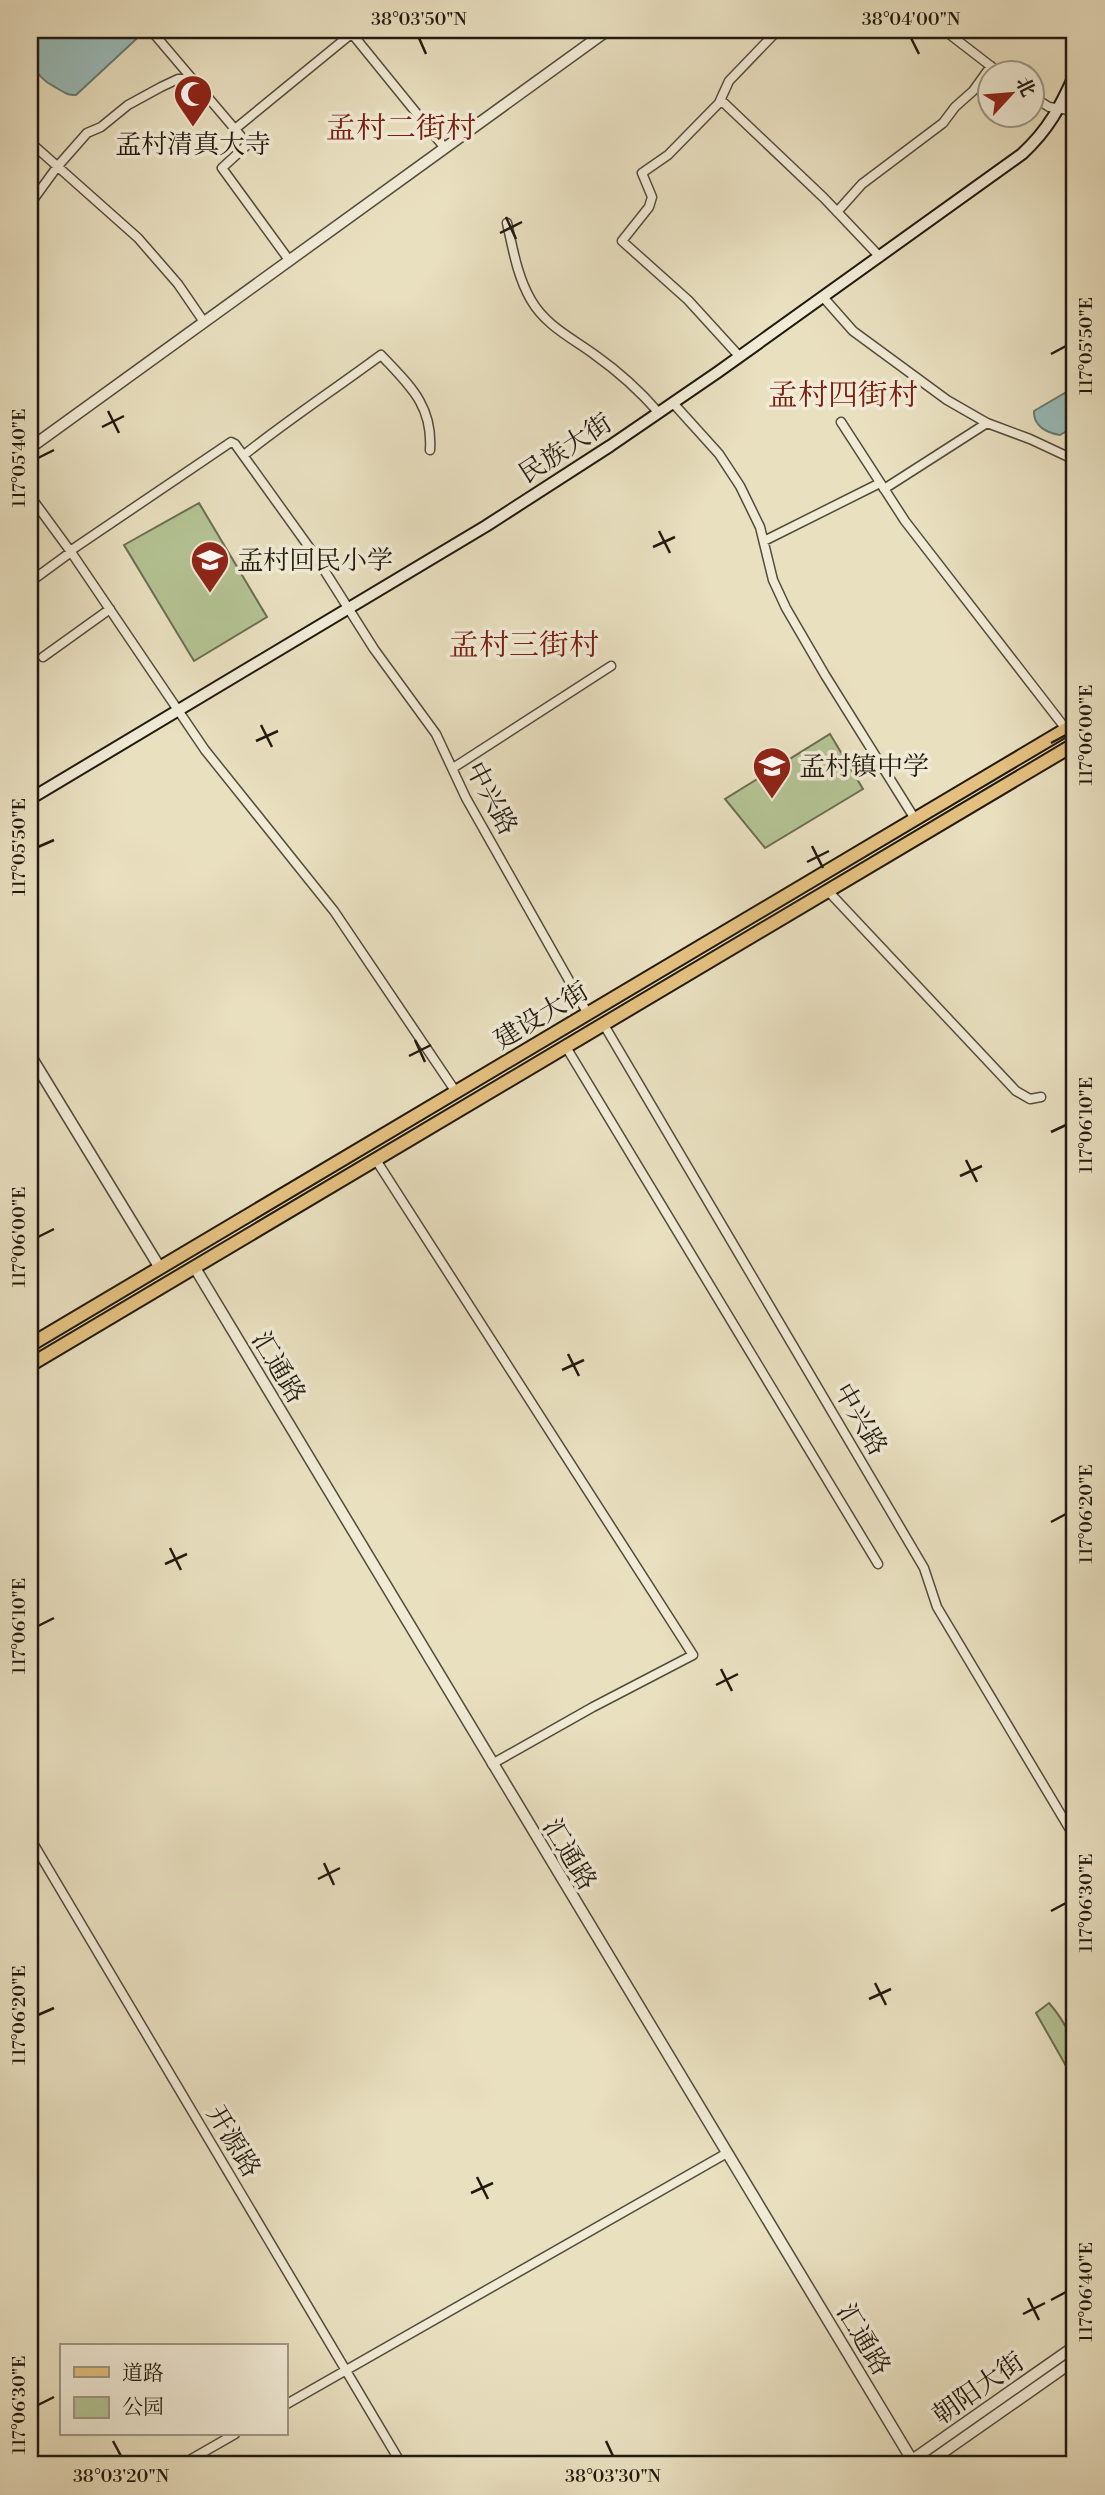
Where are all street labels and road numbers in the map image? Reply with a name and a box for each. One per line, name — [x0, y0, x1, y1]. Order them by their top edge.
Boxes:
street label: 民族大街 — [513, 407, 618, 491]
street label: 中兴路 — [459, 757, 524, 840]
street label: 建设大街 — [489, 975, 594, 1056]
street label: 汇通路 — [244, 1326, 312, 1409]
street label: 中兴路 — [827, 1378, 893, 1461]
street label: 汇通路 — [535, 1813, 603, 1896]
street label: 开源路 — [199, 2100, 267, 2183]
street label: 汇通路 — [829, 2298, 897, 2381]
street label: 朝阳大街 — [927, 2346, 1030, 2432]

